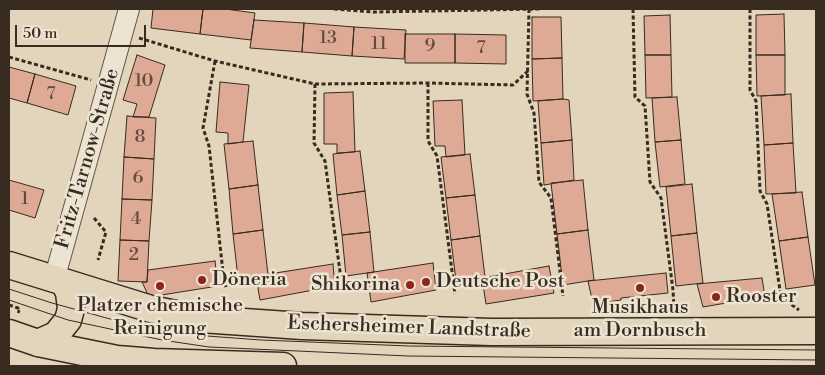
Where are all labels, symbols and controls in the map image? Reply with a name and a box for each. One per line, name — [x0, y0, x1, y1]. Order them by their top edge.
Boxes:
scale bar — [18, 15, 149, 47]
text: 50 m — [23, 24, 57, 43]
house number: 13 — [319, 28, 337, 50]
house number: 11 — [371, 34, 387, 56]
house number: 9 — [425, 36, 435, 58]
house number: 7 — [476, 38, 486, 60]
street label: Fritz-Tarnow-Straße — [51, 66, 125, 252]
house number: 10 — [134, 71, 154, 93]
house number: 7 — [46, 84, 56, 106]
house number: 8 — [134, 127, 146, 149]
house number: 6 — [133, 168, 143, 190]
house number: 1 — [21, 189, 29, 211]
house number: 4 — [131, 209, 141, 231]
house number: 2 — [129, 245, 139, 267]
place label: Döneria — [212, 268, 287, 292]
place label: Deutsche Post — [436, 270, 565, 294]
place label: Shikorina — [311, 273, 400, 297]
marker: Döneria — [196, 274, 208, 286]
marker: Deutsche Post — [420, 276, 432, 288]
marker: Shikorina — [404, 279, 416, 291]
marker: Platzer chemische Reinigung — [154, 280, 166, 292]
marker: Musikhaus am Dornbusch — [634, 282, 646, 294]
place label: Rooster — [726, 285, 797, 309]
marker: Rooster — [710, 291, 722, 303]
place label: Platzer chemische Reinigung — [77, 294, 243, 341]
place label: Musikhaus am Dornbusch — [574, 296, 706, 343]
street label: Eschersheimer Landstraße — [287, 312, 531, 344]

